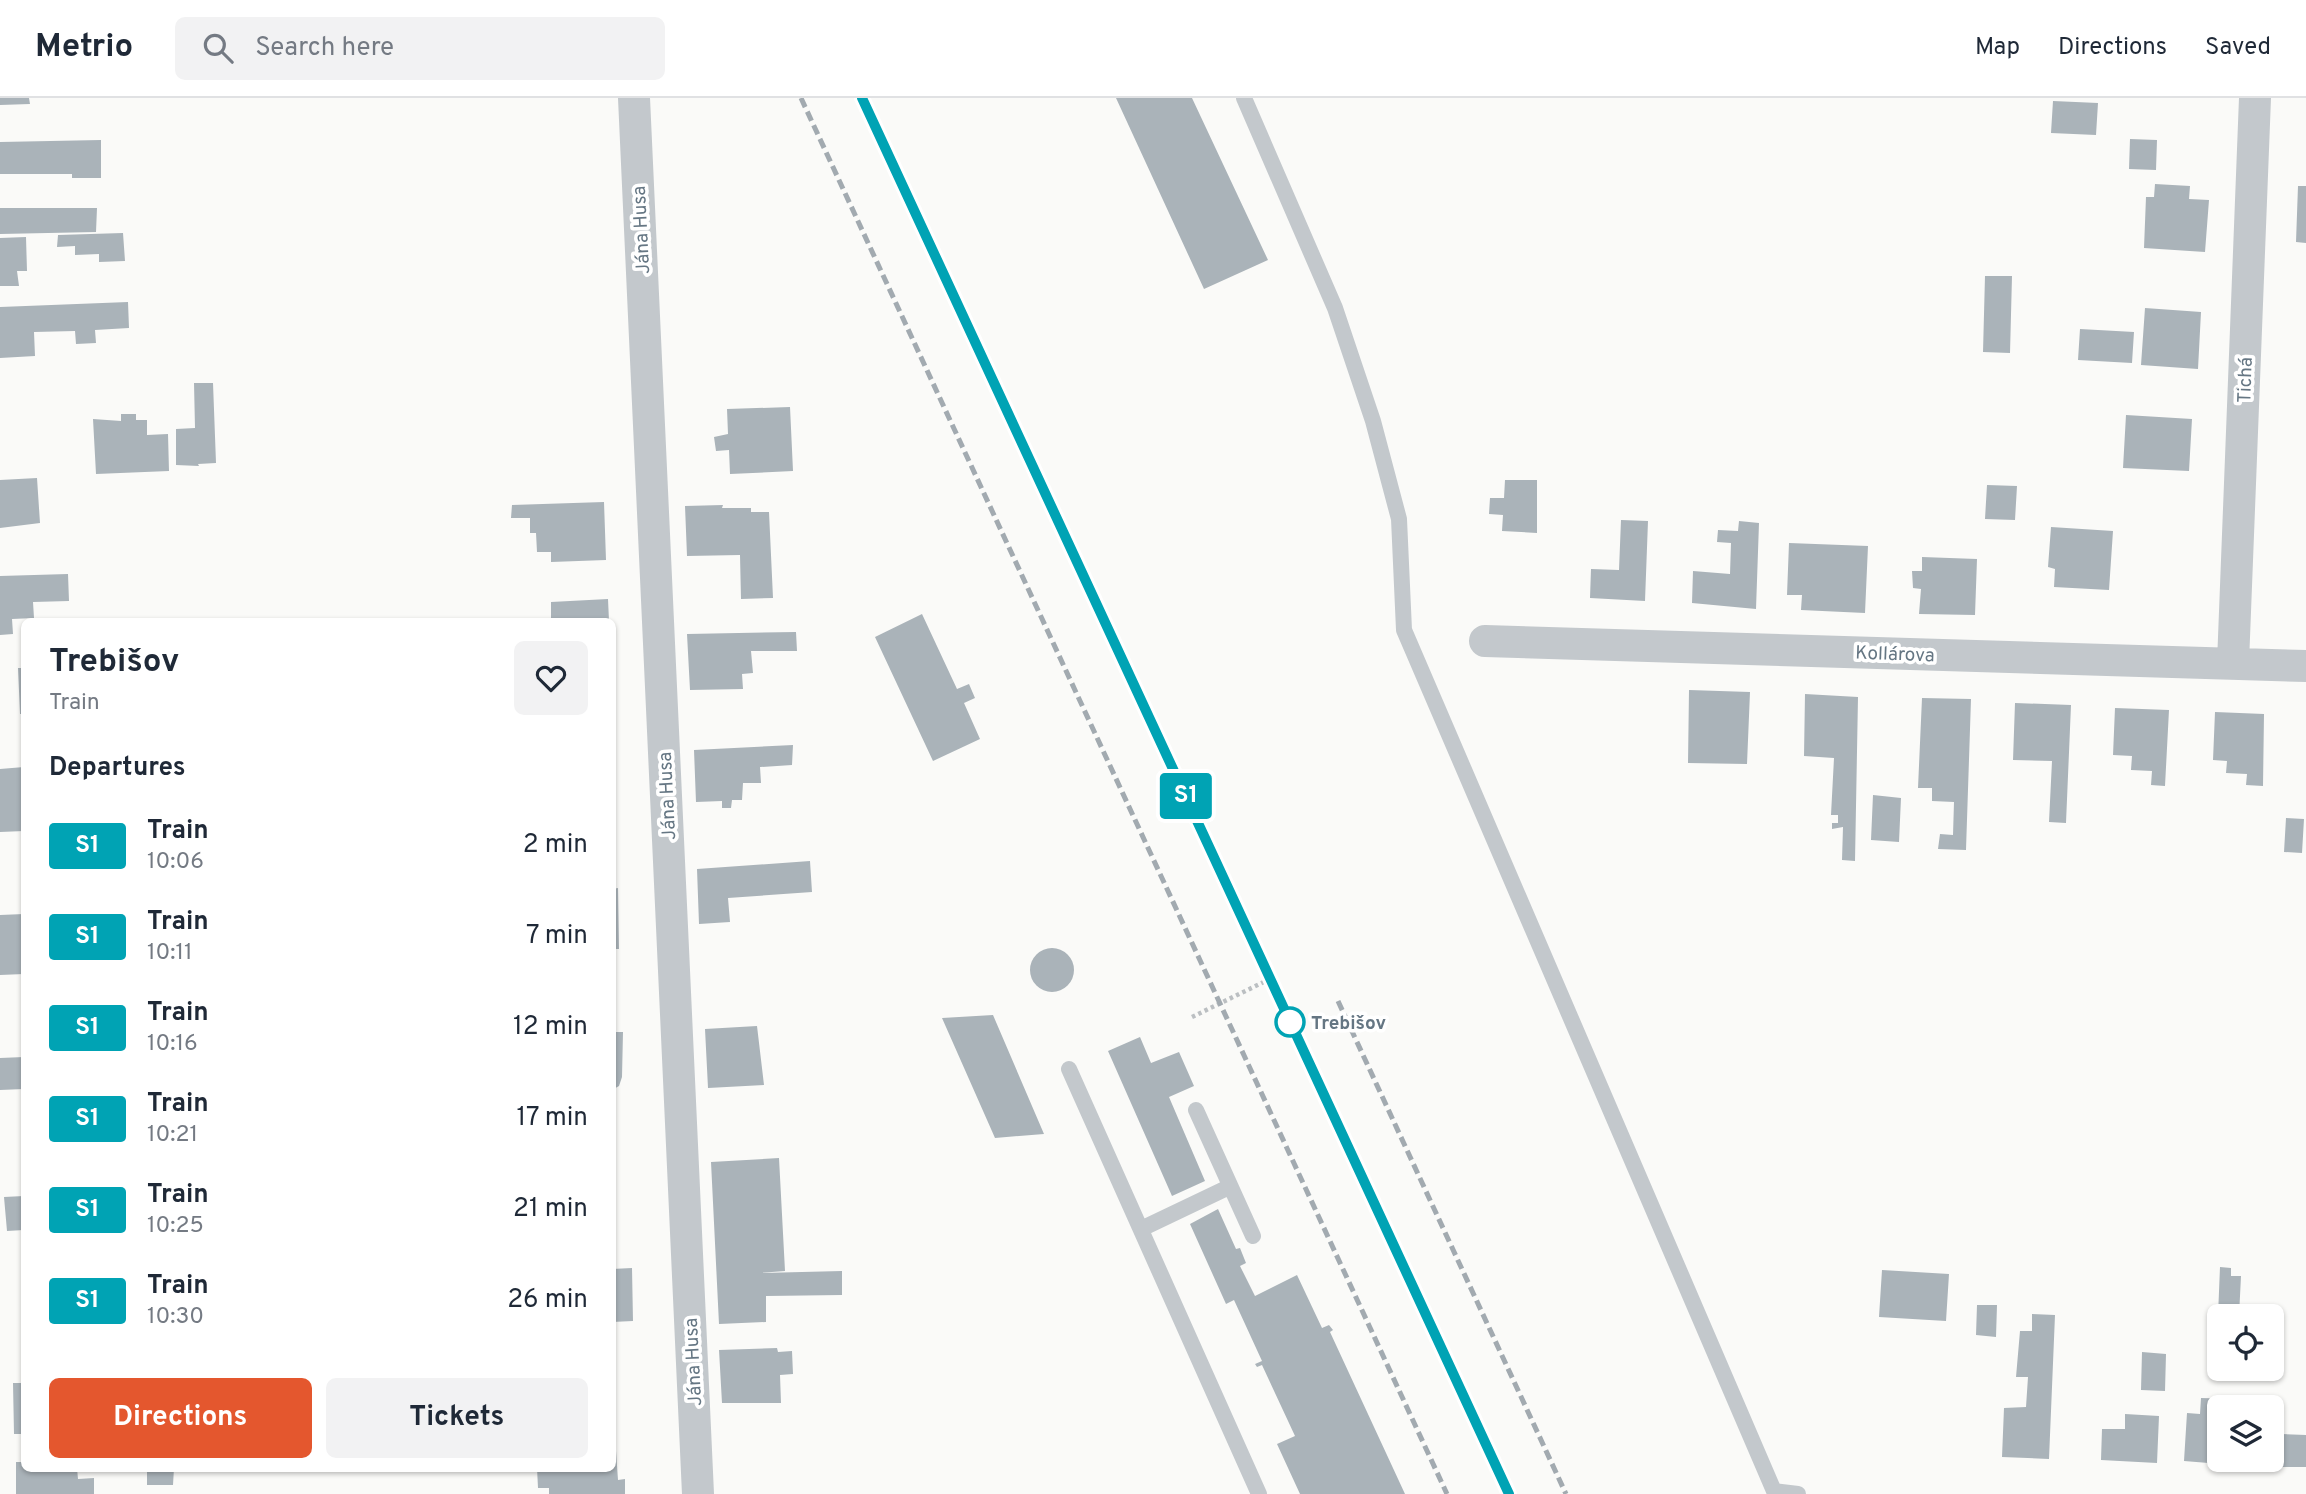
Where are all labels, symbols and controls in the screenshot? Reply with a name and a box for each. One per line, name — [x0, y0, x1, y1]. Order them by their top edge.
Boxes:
search box — [175, 17, 665, 80]
text: Metrio — [35, 27, 133, 69]
icon: search — [199, 29, 237, 67]
text: Search here — [255, 32, 394, 65]
text: Map — [1975, 33, 2020, 63]
text: Directions — [2058, 33, 2167, 63]
text: Saved — [2205, 33, 2271, 63]
street label: Jána Husa — [628, 185, 656, 275]
street label: Tichá — [2233, 357, 2259, 404]
button: heart — [514, 641, 588, 715]
text: Trebišov — [49, 642, 179, 684]
street label: Kollárova — [1855, 642, 1935, 668]
text: Train — [49, 689, 100, 718]
street label: Jána Husa — [654, 751, 682, 841]
text: Departures — [49, 752, 186, 785]
line badge: S1 — [1154, 773, 1218, 819]
text: S1 — [1174, 781, 1198, 811]
text: Train — [147, 815, 209, 848]
text: 2 min — [523, 829, 588, 862]
text: S1 — [75, 831, 100, 861]
text: 10:06 — [147, 848, 204, 877]
text: Train — [147, 906, 209, 939]
text: 7 min — [526, 920, 588, 953]
text: S1 — [75, 922, 100, 952]
text: 10:11 — [147, 939, 193, 968]
text: Train — [147, 997, 209, 1030]
marker: Trebišov — [1275, 1007, 1305, 1037]
text: 12 min — [513, 1011, 588, 1044]
place label: Trebišov — [1311, 1012, 1386, 1036]
text: S1 — [75, 1013, 100, 1043]
text: 10:16 — [147, 1030, 198, 1059]
text: Train — [147, 1088, 209, 1121]
text: 17 min — [516, 1102, 588, 1135]
text: S1 — [75, 1104, 100, 1134]
text: 10:21 — [147, 1121, 198, 1150]
text: Train — [147, 1179, 209, 1212]
text: 21 min — [513, 1193, 588, 1226]
text: S1 — [75, 1195, 100, 1225]
text: 10:25 — [147, 1212, 204, 1241]
text: Train — [147, 1270, 209, 1303]
text: 26 min — [507, 1284, 588, 1317]
text: S1 — [75, 1286, 100, 1316]
text: 10:30 — [147, 1303, 204, 1332]
map controls — [2207, 1304, 2284, 1472]
button: locate — [2207, 1304, 2284, 1381]
street label: Jána Husa — [680, 1317, 708, 1407]
button: Directions — [49, 1378, 312, 1458]
button: Tickets — [326, 1378, 588, 1458]
button: layers — [2207, 1395, 2284, 1472]

